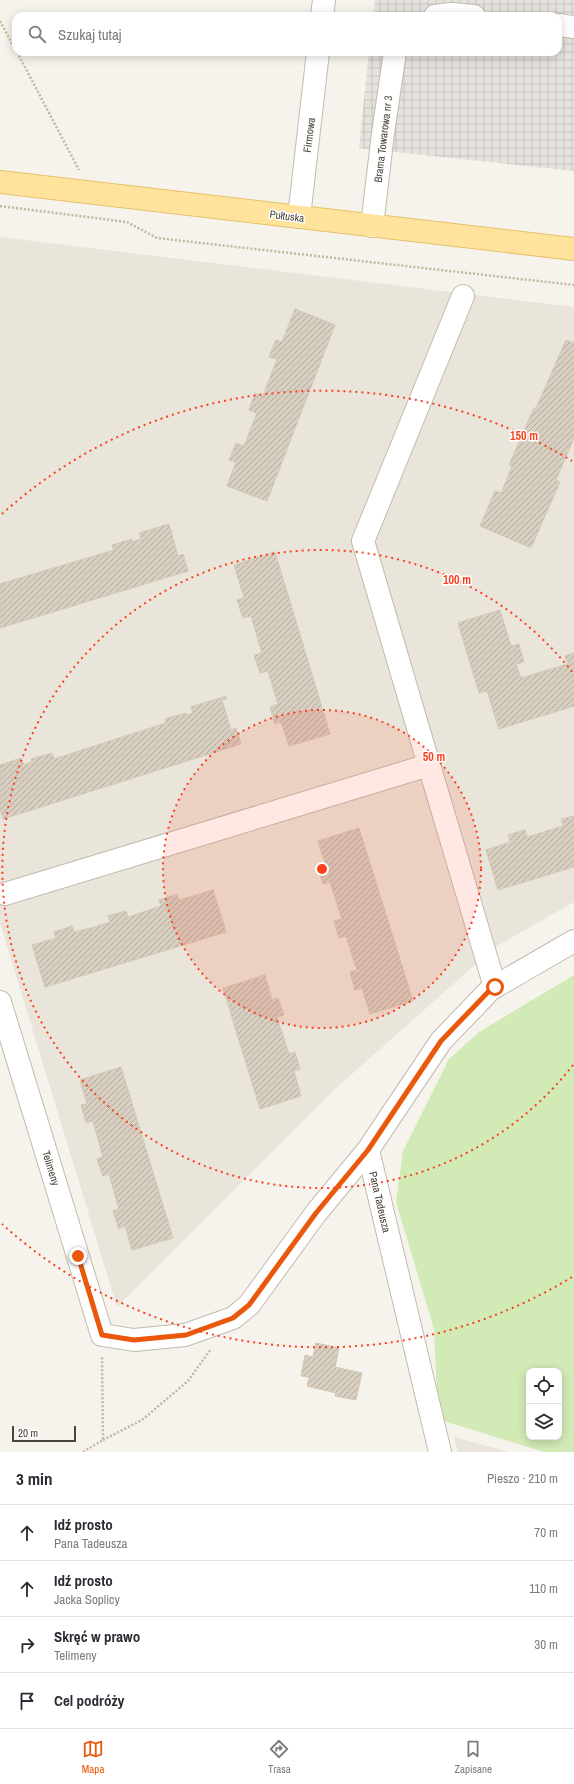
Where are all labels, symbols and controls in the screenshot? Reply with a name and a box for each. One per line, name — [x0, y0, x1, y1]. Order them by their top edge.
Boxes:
search box — [12, 12, 562, 56]
icon: search — [26, 23, 48, 45]
text: Szukaj tutaj — [58, 24, 122, 45]
street label: Brama Towarowa nr 3 — [371, 95, 395, 183]
street label: Firmowa — [300, 117, 318, 153]
street label: Pułtuska — [269, 207, 305, 225]
text: 150 m — [510, 428, 538, 444]
text: 100 m — [443, 572, 471, 588]
text: 50 m — [423, 749, 445, 765]
centre of rings — [315, 862, 329, 876]
route start — [486, 978, 504, 996]
street label: Telimeny — [39, 1149, 63, 1188]
street label: Pana Tadeusza — [366, 1170, 394, 1234]
route end — [69, 1247, 87, 1265]
map controls — [526, 1368, 562, 1440]
button: locate — [526, 1368, 562, 1404]
button: layers — [526, 1404, 562, 1440]
scale bar — [12, 1424, 76, 1443]
text: 20 m — [18, 1426, 38, 1440]
text: 3 min — [16, 1467, 52, 1490]
text: Pieszo · 210 m — [487, 1470, 558, 1487]
text: Idź prosto — [54, 1514, 113, 1535]
icon: ahead — [16, 1522, 38, 1544]
text: 70 m — [534, 1524, 558, 1541]
text: Pana Tadeusza — [54, 1535, 128, 1552]
text: Idź prosto — [54, 1570, 113, 1591]
icon: ahead — [16, 1578, 38, 1600]
text: 110 m — [529, 1580, 558, 1597]
text: Jacka Soplicy — [54, 1591, 120, 1608]
text: Skręć w prawo — [54, 1626, 140, 1647]
icon: right — [16, 1634, 38, 1656]
text: 30 m — [534, 1636, 558, 1653]
text: Telimeny — [54, 1647, 97, 1664]
icon: arrive — [16, 1690, 38, 1712]
text: Cel podróży — [54, 1690, 124, 1711]
tab: Mapa — [82, 1738, 104, 1776]
tab: Trasa — [268, 1738, 291, 1776]
tab: Zapisane — [455, 1738, 492, 1776]

